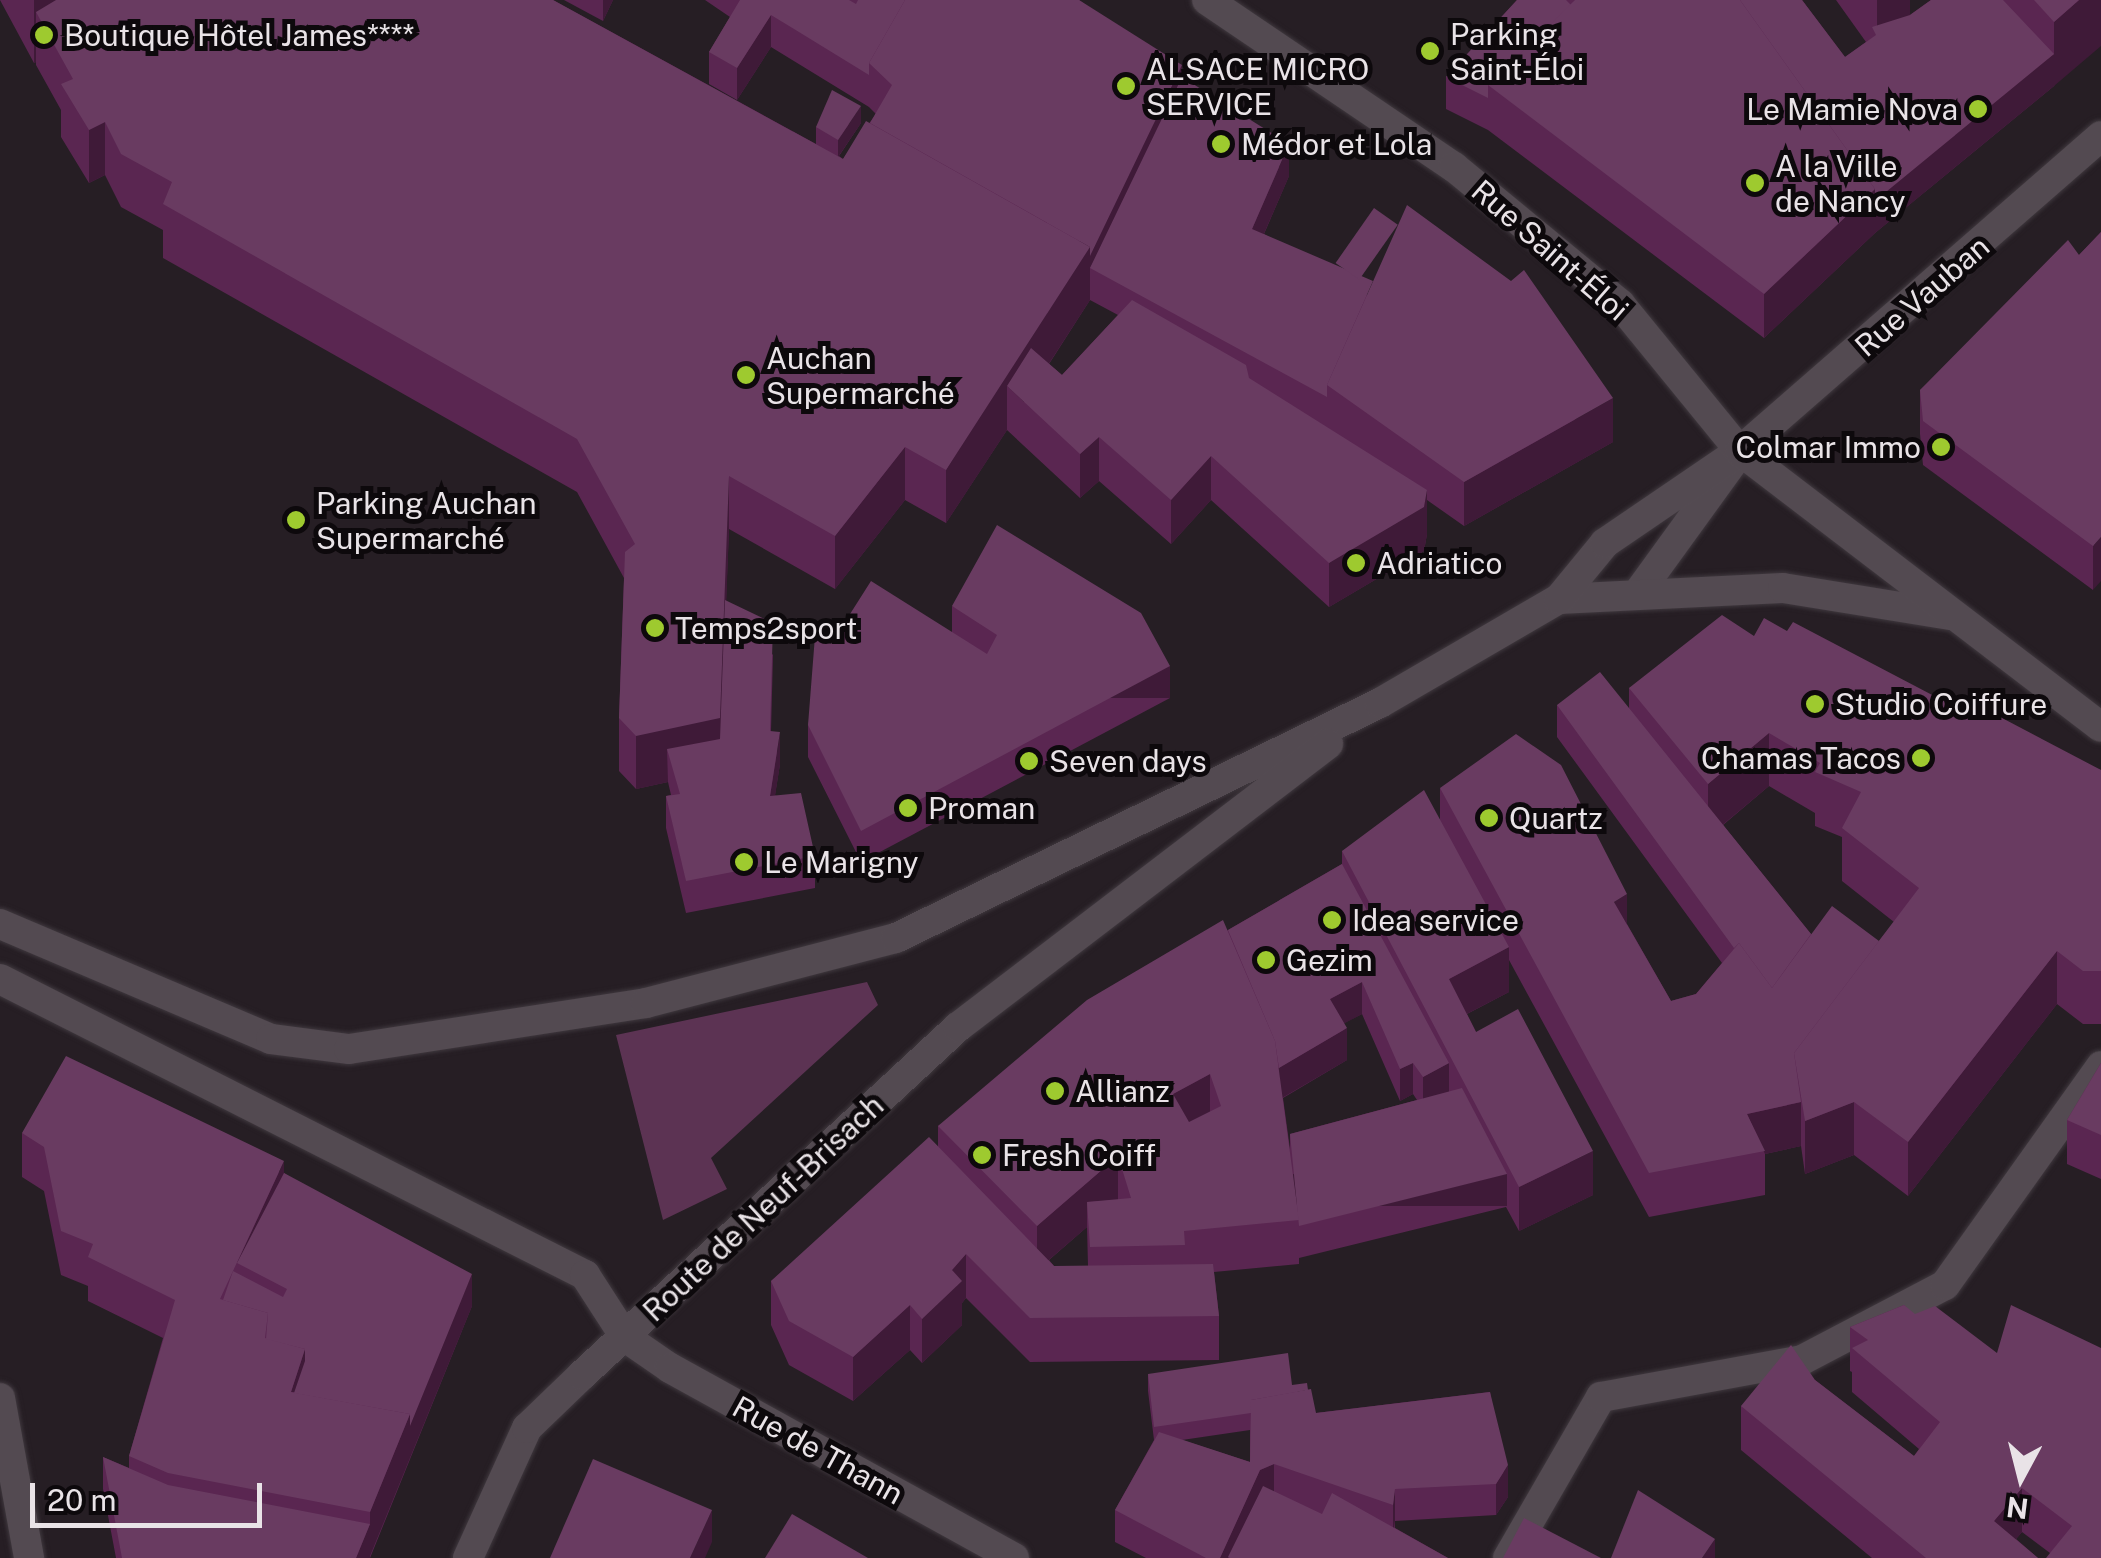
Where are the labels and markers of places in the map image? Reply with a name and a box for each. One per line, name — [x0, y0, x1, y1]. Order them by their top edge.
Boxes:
place label: Parking Saint-Éloi — [1450, 16, 1584, 86]
place label: Boutique Hôtel James**** — [64, 17, 414, 53]
marker: Boutique Hôtel James**** — [33, 24, 55, 46]
marker: Parking Saint-Éloi — [1419, 40, 1441, 62]
place label: ALSACE MICRO SERVICE — [1146, 51, 1369, 122]
marker: ALSACE MICRO SERVICE — [1115, 75, 1137, 97]
place label: Le Mamie Nova — [1746, 91, 1958, 127]
marker: Le Mamie Nova — [1967, 98, 1989, 120]
place label: Médor et Lola — [1241, 126, 1433, 162]
marker: Médor et Lola — [1210, 133, 1232, 155]
place label: A la Ville de Nancy — [1775, 148, 1906, 218]
marker: A la Ville de Nancy — [1744, 172, 1766, 194]
place label: Auchan Supermarché — [766, 340, 955, 410]
marker: Auchan Supermarché — [735, 364, 757, 386]
place label: Colmar Immo — [1736, 429, 1921, 465]
marker: Colmar Immo — [1930, 436, 1952, 458]
place label: Parking Auchan Supermarché — [316, 485, 537, 556]
marker: Parking Auchan Supermarché — [285, 509, 307, 531]
place label: Adriatico — [1376, 545, 1502, 581]
marker: Adriatico — [1345, 552, 1367, 574]
place label: Temps2sport — [675, 610, 857, 646]
marker: Temps2sport — [644, 617, 666, 639]
place label: Studio Coiffure — [1835, 686, 2047, 722]
marker: Studio Coiffure — [1804, 693, 1826, 715]
place label: Chamas Tacos — [1701, 740, 1901, 776]
place label: Seven days — [1049, 743, 1207, 779]
marker: Chamas Tacos — [1910, 747, 1932, 769]
marker: Seven days — [1018, 750, 1040, 772]
place label: Proman — [928, 790, 1035, 826]
marker: Proman — [897, 797, 919, 819]
place label: Quartz — [1509, 800, 1603, 836]
marker: Quartz — [1478, 807, 1500, 829]
place label: Le Marigny — [764, 844, 919, 880]
marker: Le Marigny — [733, 851, 755, 873]
place label: Idea service — [1352, 902, 1519, 938]
marker: Idea service — [1321, 909, 1343, 931]
place label: Gezim — [1286, 942, 1373, 978]
marker: Gezim — [1255, 949, 1277, 971]
place label: Allianz — [1075, 1073, 1170, 1109]
marker: Allianz — [1044, 1080, 1066, 1102]
place label: Fresh Coiff — [1002, 1137, 1156, 1173]
marker: Fresh Coiff — [971, 1144, 993, 1166]

